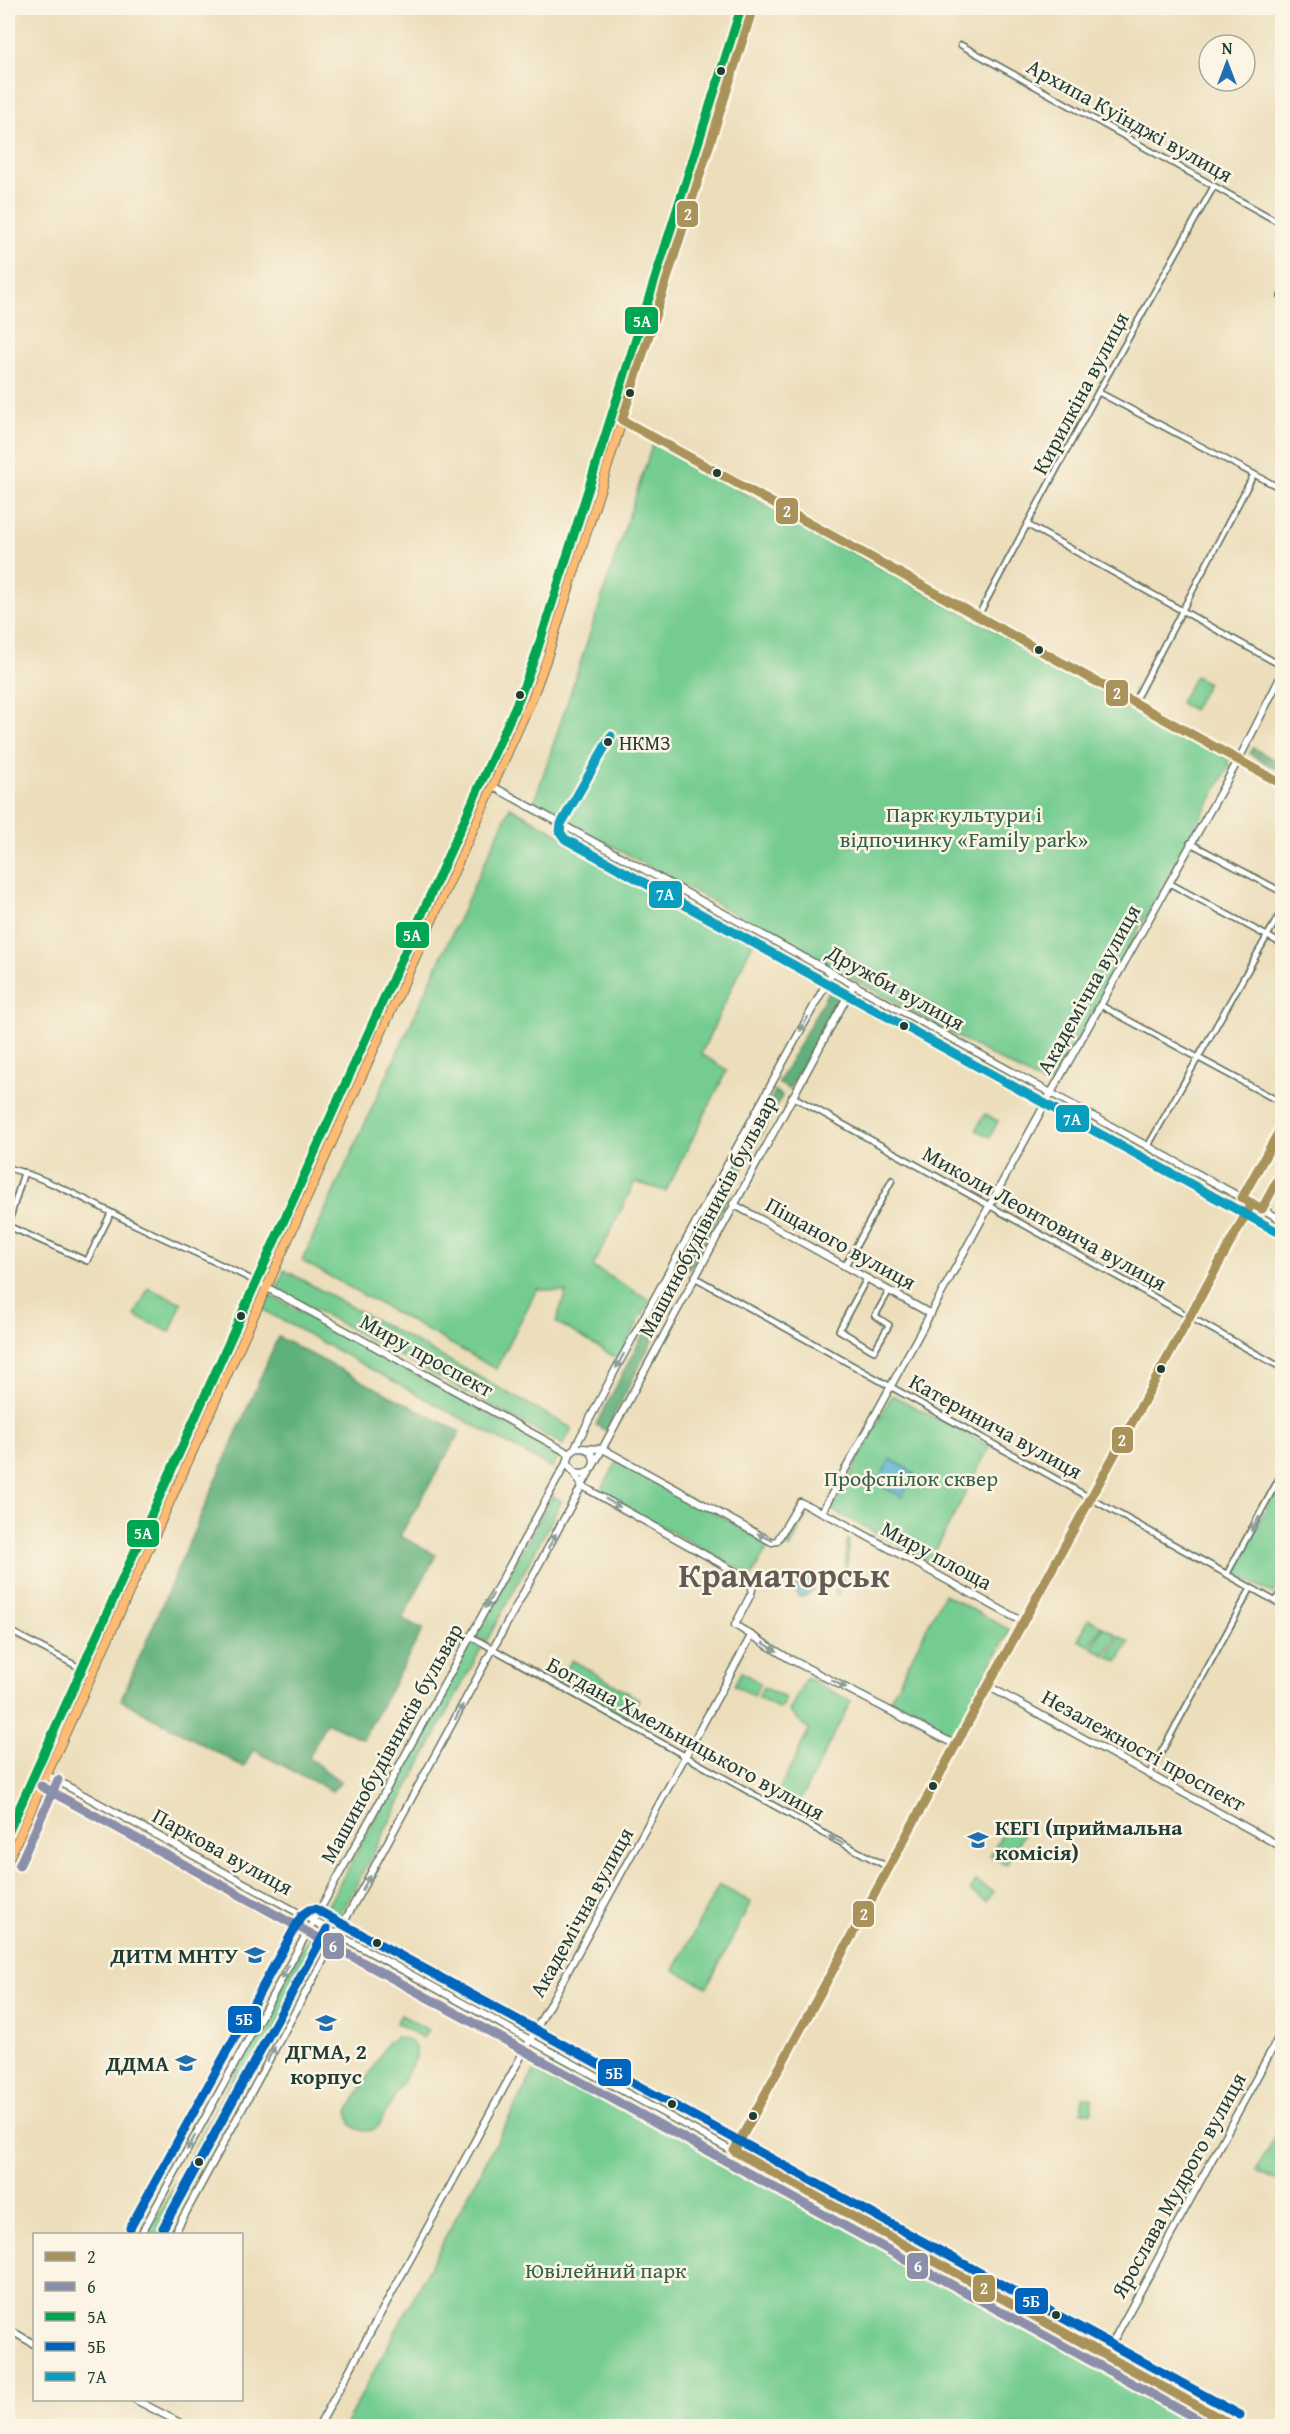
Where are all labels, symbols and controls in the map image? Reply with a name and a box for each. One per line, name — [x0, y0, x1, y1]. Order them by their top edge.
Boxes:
north arrow — [1197, 33, 1257, 93]
text: N — [1222, 36, 1233, 60]
street label: Архипа Куїнджі вулиця — [1021, 50, 1239, 190]
unlabelled marker — [715, 65, 727, 77]
line badge: 2 — [676, 200, 699, 228]
text: 2 — [684, 202, 692, 226]
line badge: 5А — [624, 306, 659, 335]
street label: Кирилкіна вулиця — [1024, 306, 1136, 480]
text: 5А — [633, 309, 652, 333]
unlabelled marker — [624, 387, 636, 399]
unlabelled marker — [711, 467, 723, 479]
line badge: 2 — [775, 497, 799, 525]
text: 2 — [783, 499, 791, 523]
unlabelled marker — [1033, 644, 1045, 656]
line badge: 2 — [1105, 679, 1129, 707]
text: 2 — [1113, 681, 1121, 705]
unlabelled marker — [514, 689, 526, 701]
place label: НКМЗ — [619, 728, 671, 757]
marker: НКМЗ — [602, 736, 614, 748]
park label: Парк культури і відпочинку «Family park» — [840, 798, 1088, 855]
line badge: 7А — [648, 880, 683, 909]
text: 7А — [656, 882, 675, 906]
street label: Академічна вулиця — [1028, 898, 1148, 1080]
line badge: 5А — [395, 921, 430, 949]
text: 5А — [403, 923, 422, 947]
street label: Дружби вулиця — [820, 935, 971, 1038]
one-way arrow — [799, 1016, 809, 1033]
unlabelled marker — [898, 1020, 910, 1032]
street label: Машинобудівників бульвар — [630, 1089, 785, 1343]
line badge: 7А — [1055, 1104, 1090, 1133]
text: 7А — [1063, 1107, 1082, 1131]
street label: Миколи Леонтовича вулиця — [917, 1137, 1173, 1299]
street label: Піщаного вулиця — [760, 1188, 922, 1298]
street label: Миру проспект — [354, 1305, 500, 1405]
unlabelled marker — [235, 1310, 247, 1322]
one-way arrow — [615, 1352, 625, 1369]
unlabelled marker — [1155, 1363, 1167, 1375]
street label: Катеринича вулиця — [904, 1365, 1088, 1487]
line badge: 2 — [1111, 1426, 1134, 1454]
text: 2 — [1118, 1428, 1126, 1452]
park label: Профспілок сквер — [824, 1462, 998, 1494]
one-way arrow — [604, 1498, 621, 1508]
street label: Миру площа — [876, 1512, 999, 1598]
one-way arrow — [1250, 1515, 1260, 1532]
line badge: 5А — [126, 1519, 160, 1548]
text: 5А — [134, 1521, 153, 1545]
one-way arrow — [547, 1532, 557, 1549]
one-way arrow — [756, 1533, 773, 1542]
district label: Краматорськ — [679, 1550, 890, 1599]
one-way arrow — [484, 1593, 494, 1610]
street label: Машинобудівників бульвар — [312, 1617, 470, 1869]
one-way arrow — [762, 1642, 779, 1652]
street label: Богдана Хмельницького вулиця — [541, 1648, 831, 1828]
one-way arrow — [831, 1680, 848, 1689]
street label: Незалежності проспект — [1036, 1680, 1252, 1820]
one-way arrow — [454, 1703, 464, 1720]
unlabelled marker — [927, 1780, 939, 1792]
street label: Паркова вулиця — [147, 1799, 299, 1903]
place label: КЕГІ (приймальна комісія) — [995, 1811, 1183, 1868]
street label: Академічна вулиця — [521, 1821, 641, 2003]
school or university icon: КЕГІ (приймальна комісія) — [966, 1828, 990, 1852]
one-way arrow — [827, 1835, 844, 1845]
one-way arrow — [361, 1875, 371, 1892]
line badge: 2 — [852, 1900, 875, 1928]
text: 2 — [860, 1902, 868, 1926]
line badge: 6 — [322, 1932, 345, 1960]
text: 6 — [329, 1934, 337, 1958]
unlabelled marker — [371, 1937, 383, 1949]
place label: ДИТМ МНТУ — [110, 1939, 238, 1971]
school or university icon: ДИТМ МНТУ — [243, 1943, 267, 1967]
one-way arrow — [279, 1964, 290, 1980]
line badge: 5Б — [227, 2005, 262, 2034]
text: 5Б — [235, 2007, 253, 2031]
school or university icon: ДГМА, 2 корпус — [314, 2011, 338, 2035]
place label: ДГМА, 2 корпус — [284, 2035, 367, 2092]
one-way arrow — [266, 2046, 277, 2062]
place label: ДДМА — [105, 2047, 169, 2079]
school or university icon: ДДМА — [174, 2051, 198, 2075]
line badge: 5Б — [597, 2058, 632, 2087]
text: 5Б — [605, 2061, 623, 2085]
street label: Ярослава Мудрого вулиця — [1102, 2066, 1254, 2305]
unlabelled marker — [666, 2098, 678, 2110]
unlabelled marker — [747, 2110, 759, 2122]
one-way arrow — [186, 2135, 196, 2152]
unlabelled marker — [193, 2156, 205, 2168]
legend — [33, 2233, 243, 2401]
text: 2 — [87, 2243, 96, 2270]
line badge: 6 — [906, 2252, 929, 2280]
park label: Ювілейний парк — [525, 2254, 687, 2286]
text: 6 — [914, 2254, 922, 2278]
text: 6 — [87, 2273, 96, 2300]
line badge: 2 — [972, 2274, 996, 2303]
text: 2 — [980, 2276, 988, 2300]
line badge: 5Б — [1014, 2287, 1049, 2315]
text: 5Б — [1022, 2289, 1040, 2313]
text: 5А — [87, 2303, 107, 2330]
unlabelled marker — [1050, 2309, 1062, 2321]
text: 5Б — [87, 2333, 106, 2360]
text: 7А — [87, 2363, 107, 2390]

